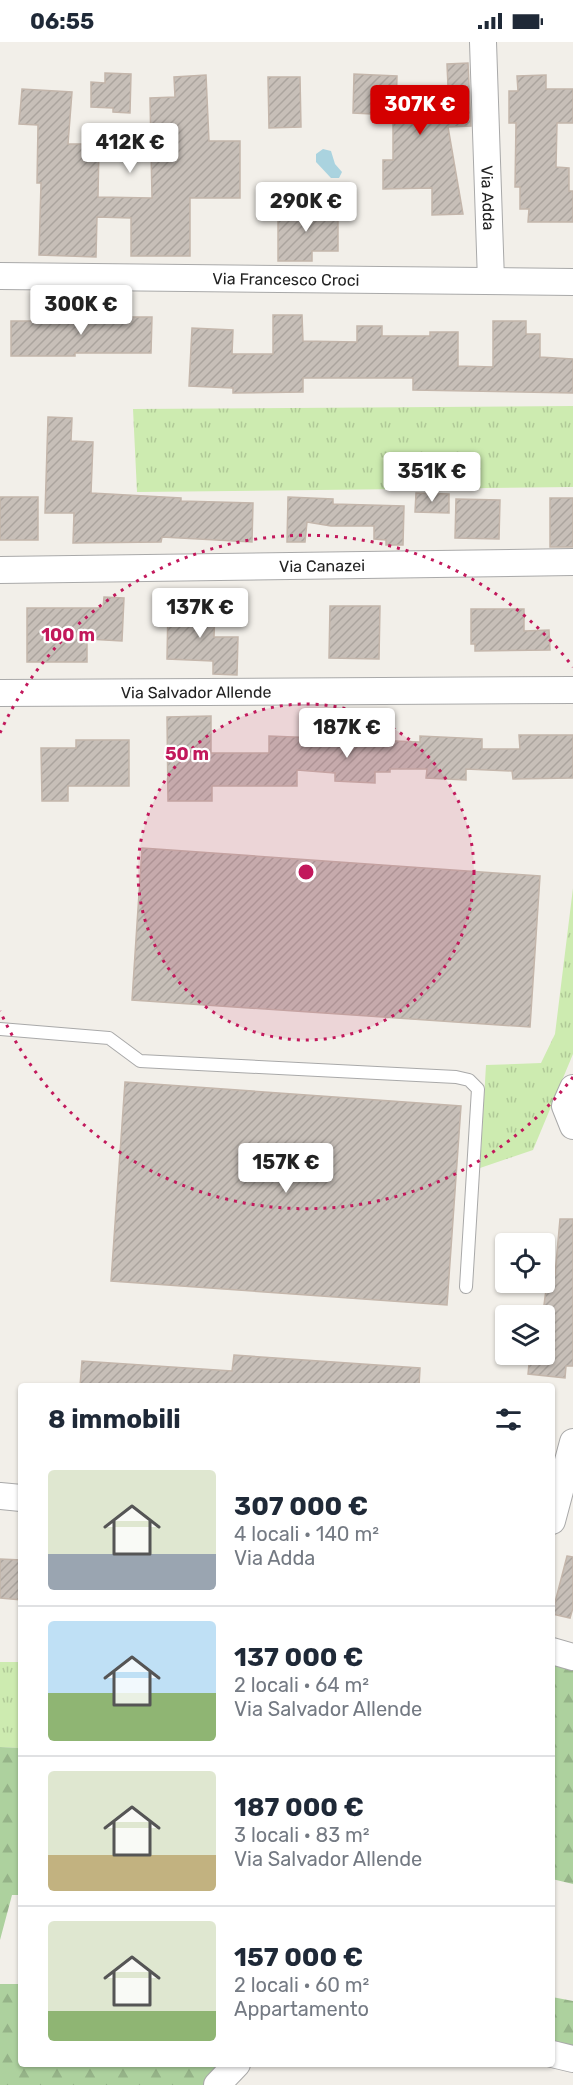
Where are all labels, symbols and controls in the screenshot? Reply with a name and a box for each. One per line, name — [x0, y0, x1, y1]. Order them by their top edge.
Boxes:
text: 06:55 — [30, 8, 94, 35]
pin: 307K € — [371, 85, 469, 136]
text: 307K € — [384, 92, 456, 116]
pin: 412K € — [81, 123, 179, 174]
text: 412K € — [95, 130, 165, 154]
street label: Via Adda — [478, 165, 499, 231]
pin: 290K € — [257, 182, 355, 233]
text: 290K € — [270, 189, 342, 213]
street label: Via Francesco Croci — [212, 269, 360, 289]
pin: 300K € — [32, 285, 130, 336]
text: 300K € — [44, 292, 118, 316]
pin: 351K € — [383, 452, 481, 503]
text: 351K € — [397, 459, 467, 483]
street label: Via Canazei — [279, 555, 365, 576]
pin: 137K € — [151, 588, 249, 639]
text: 137K € — [166, 595, 234, 619]
text: 100 m — [41, 624, 95, 646]
street label: Via Salvador Allende — [121, 682, 271, 702]
pin: 187K € — [298, 708, 396, 759]
text: 187K € — [313, 715, 381, 739]
text: 50 m — [165, 743, 209, 765]
centre of rings — [296, 862, 316, 882]
pin: 157K € — [237, 1143, 335, 1194]
text: 157K € — [252, 1150, 320, 1174]
map controls — [495, 1233, 555, 1365]
button: locate — [495, 1233, 555, 1293]
button: layers — [495, 1305, 555, 1365]
icon: filters — [492, 1403, 525, 1436]
text: 8 immobili — [48, 1404, 181, 1435]
text: 307 000 € — [234, 1491, 368, 1522]
icon: home — [96, 1494, 168, 1566]
text: 4 locali · 140 m² — [234, 1522, 379, 1546]
text: Via Adda — [234, 1546, 315, 1570]
text: 137 000 € — [234, 1642, 363, 1673]
icon: home — [96, 1645, 168, 1717]
text: 2 locali · 64 m² — [234, 1673, 369, 1697]
text: Via Salvador Allende — [234, 1697, 422, 1721]
text: 187 000 € — [234, 1792, 364, 1823]
icon: home — [96, 1795, 168, 1867]
text: 3 locali · 83 m² — [234, 1823, 370, 1847]
text: Via Salvador Allende — [234, 1847, 422, 1871]
text: 157 000 € — [234, 1942, 363, 1973]
icon: home — [96, 1945, 168, 2017]
text: 2 locali · 60 m² — [234, 1973, 369, 1997]
text: Appartamento — [234, 1997, 369, 2021]

